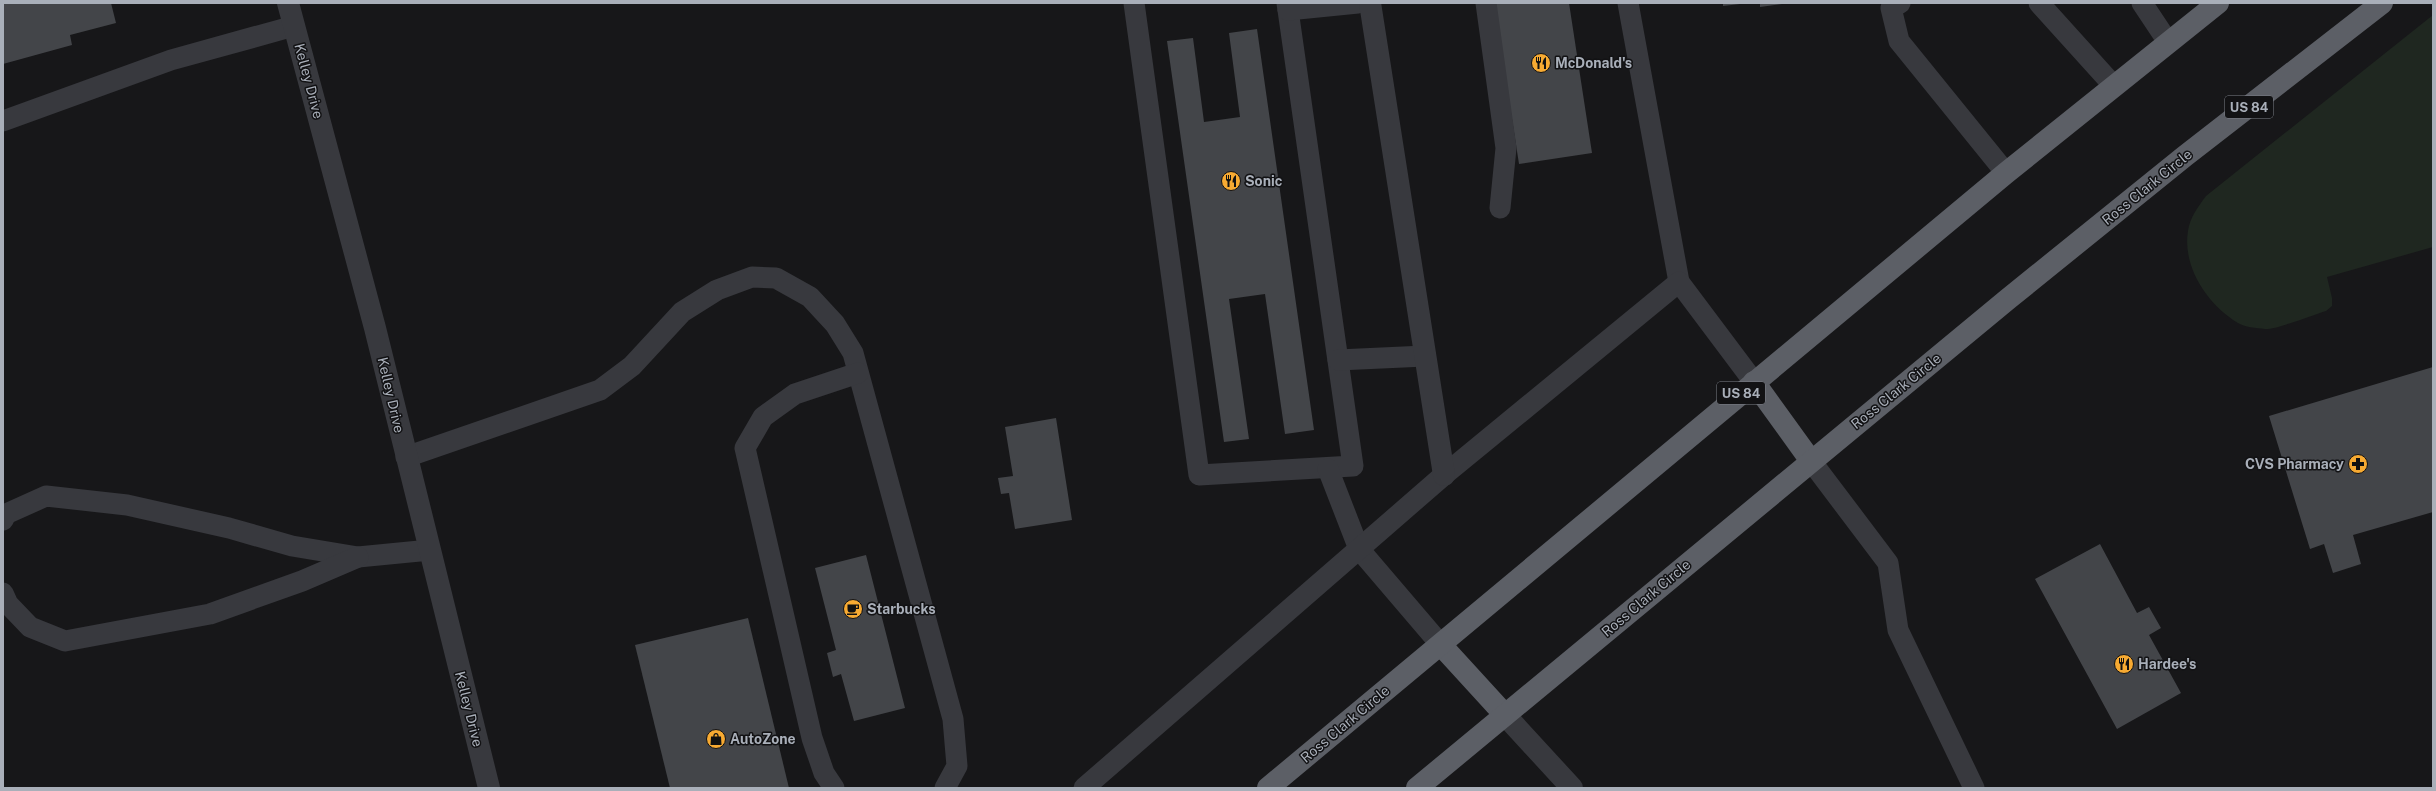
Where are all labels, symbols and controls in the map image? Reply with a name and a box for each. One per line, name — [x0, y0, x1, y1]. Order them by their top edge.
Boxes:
street label: Kelley Drive — [291, 42, 327, 120]
restaurant icon: McDonald's — [1530, 52, 1552, 74]
place label: McDonald's — [1555, 55, 1632, 71]
road number: US 84 — [2225, 96, 2273, 118]
street label: Ross Clark Circle — [2099, 146, 2195, 228]
restaurant icon: Sonic — [1220, 170, 1242, 192]
place label: Sonic — [1245, 173, 1283, 189]
street label: Ross Clark Circle — [1848, 350, 1944, 432]
street label: Kelley Drive — [375, 356, 407, 434]
road number: US 84 — [1717, 382, 1765, 404]
pharmacy icon: CVS Pharmacy — [2347, 453, 2369, 475]
place label: CVS Pharmacy — [2245, 456, 2344, 472]
street label: Ross Clark Circle — [1598, 556, 1694, 640]
cafe icon: Starbucks — [842, 598, 864, 620]
place label: Starbucks — [867, 601, 936, 617]
restaurant icon: Hardee's — [2113, 653, 2135, 675]
place label: Hardee's — [2138, 656, 2196, 672]
street label: Kelley Drive — [452, 670, 486, 748]
street label: Ross Clark Circle — [1297, 682, 1393, 766]
shop icon: AutoZone — [705, 728, 727, 750]
place label: AutoZone — [730, 731, 796, 747]

